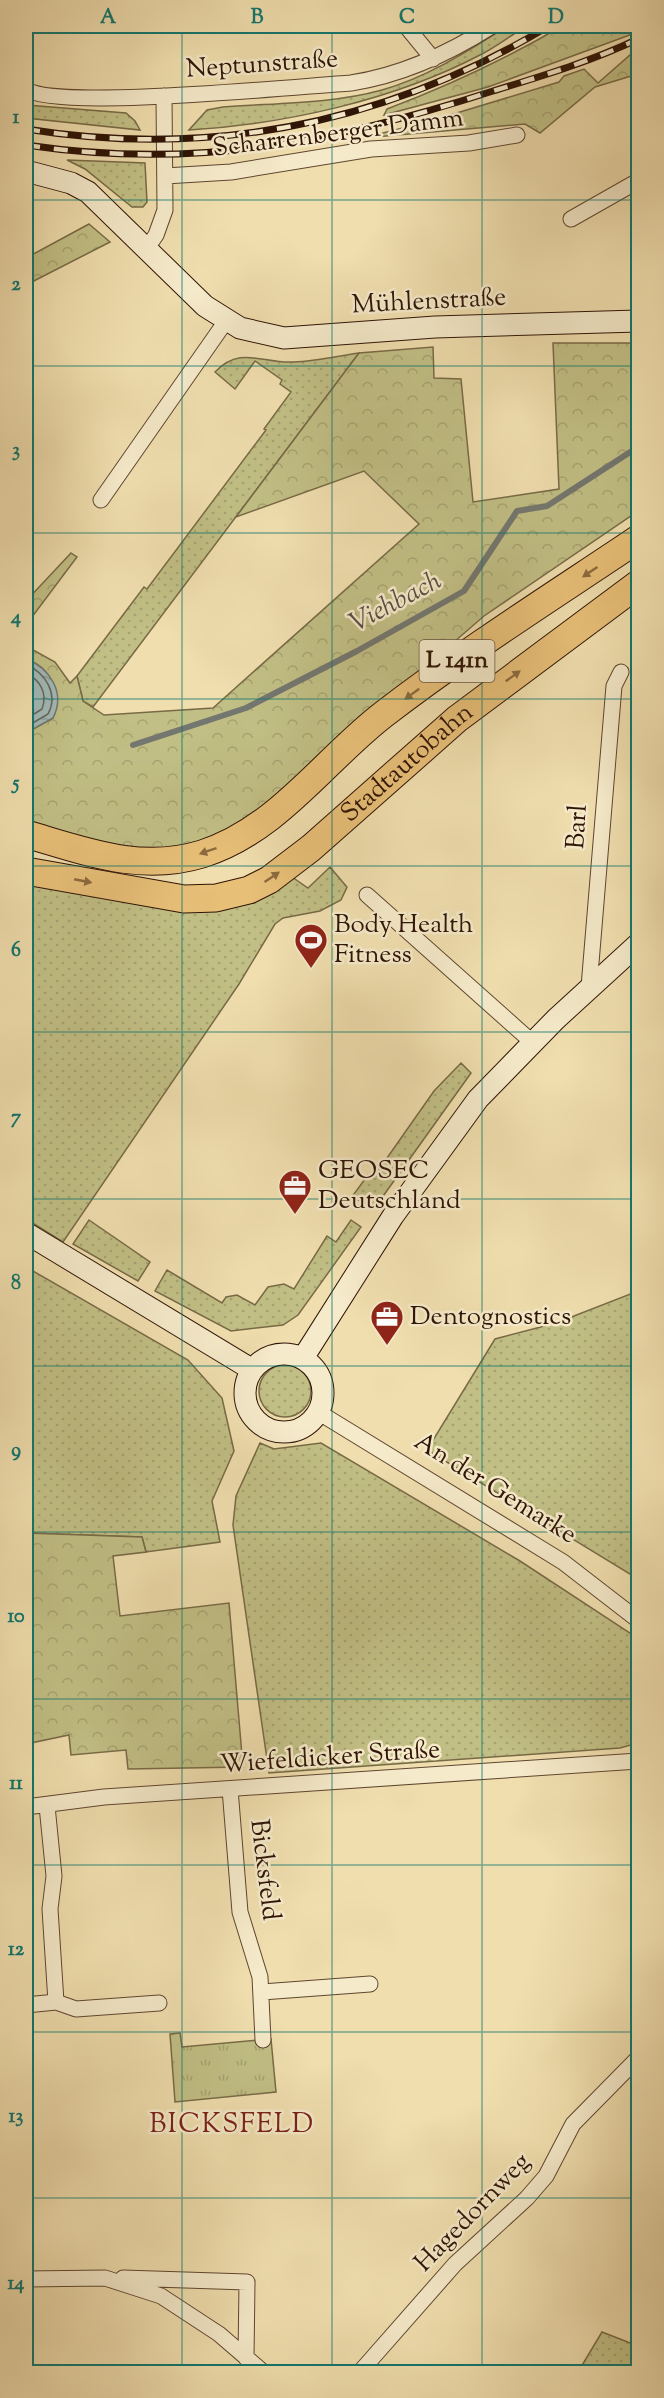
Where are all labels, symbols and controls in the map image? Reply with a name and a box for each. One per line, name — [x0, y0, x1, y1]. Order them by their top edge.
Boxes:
text: A — [100, 4, 117, 33]
text: B — [251, 4, 264, 33]
text: C — [399, 4, 415, 33]
text: D — [548, 4, 564, 33]
street label: Neptunstraße — [185, 41, 339, 89]
street label: Scharrenberger Damm — [211, 100, 465, 168]
text: 1 — [13, 104, 20, 133]
text: 2 — [11, 271, 21, 300]
street label: Mühlenstraße — [351, 279, 507, 325]
text: 3 — [12, 437, 20, 466]
water label: Viehbach — [343, 563, 449, 643]
one-way arrow — [582, 566, 598, 577]
text: 4 — [10, 604, 21, 633]
road number: L 141n — [420, 640, 494, 682]
one-way arrow — [504, 670, 520, 682]
one-way arrow — [404, 688, 420, 700]
street label: Stadtautobahn — [333, 694, 481, 832]
text: 5 — [11, 770, 20, 799]
street label: Barl — [558, 803, 598, 851]
one-way arrow — [199, 847, 217, 857]
one-way arrow — [264, 872, 280, 883]
one-way arrow — [74, 877, 93, 886]
place label: Body Health Fitness — [334, 907, 473, 974]
sports icon: Body Health Fitness — [293, 922, 329, 969]
text: 6 — [11, 937, 21, 966]
text: 7 — [11, 1104, 22, 1133]
place label: GEOSEC Deutschland — [318, 1153, 461, 1220]
office icon: GEOSEC Deutschland — [277, 1168, 313, 1215]
text: 8 — [11, 1270, 21, 1299]
office icon: Dentognostics — [369, 1299, 405, 1346]
place label: Dentognostics — [410, 1299, 571, 1336]
street label: An der Gemarke — [406, 1424, 584, 1554]
text: 9 — [11, 1437, 21, 1466]
text: 10 — [7, 1603, 25, 1632]
street label: Wiefeldicker Straße — [219, 1732, 441, 1784]
text: 11 — [9, 1770, 23, 1799]
street label: Bicksfeld — [239, 1817, 289, 1923]
text: 12 — [8, 1936, 25, 1965]
text: 13 — [9, 2103, 23, 2132]
district label: BICKSFELD — [149, 2106, 315, 2145]
street label: Hagedornweg — [406, 2145, 540, 2281]
text: 14 — [8, 2270, 24, 2299]

